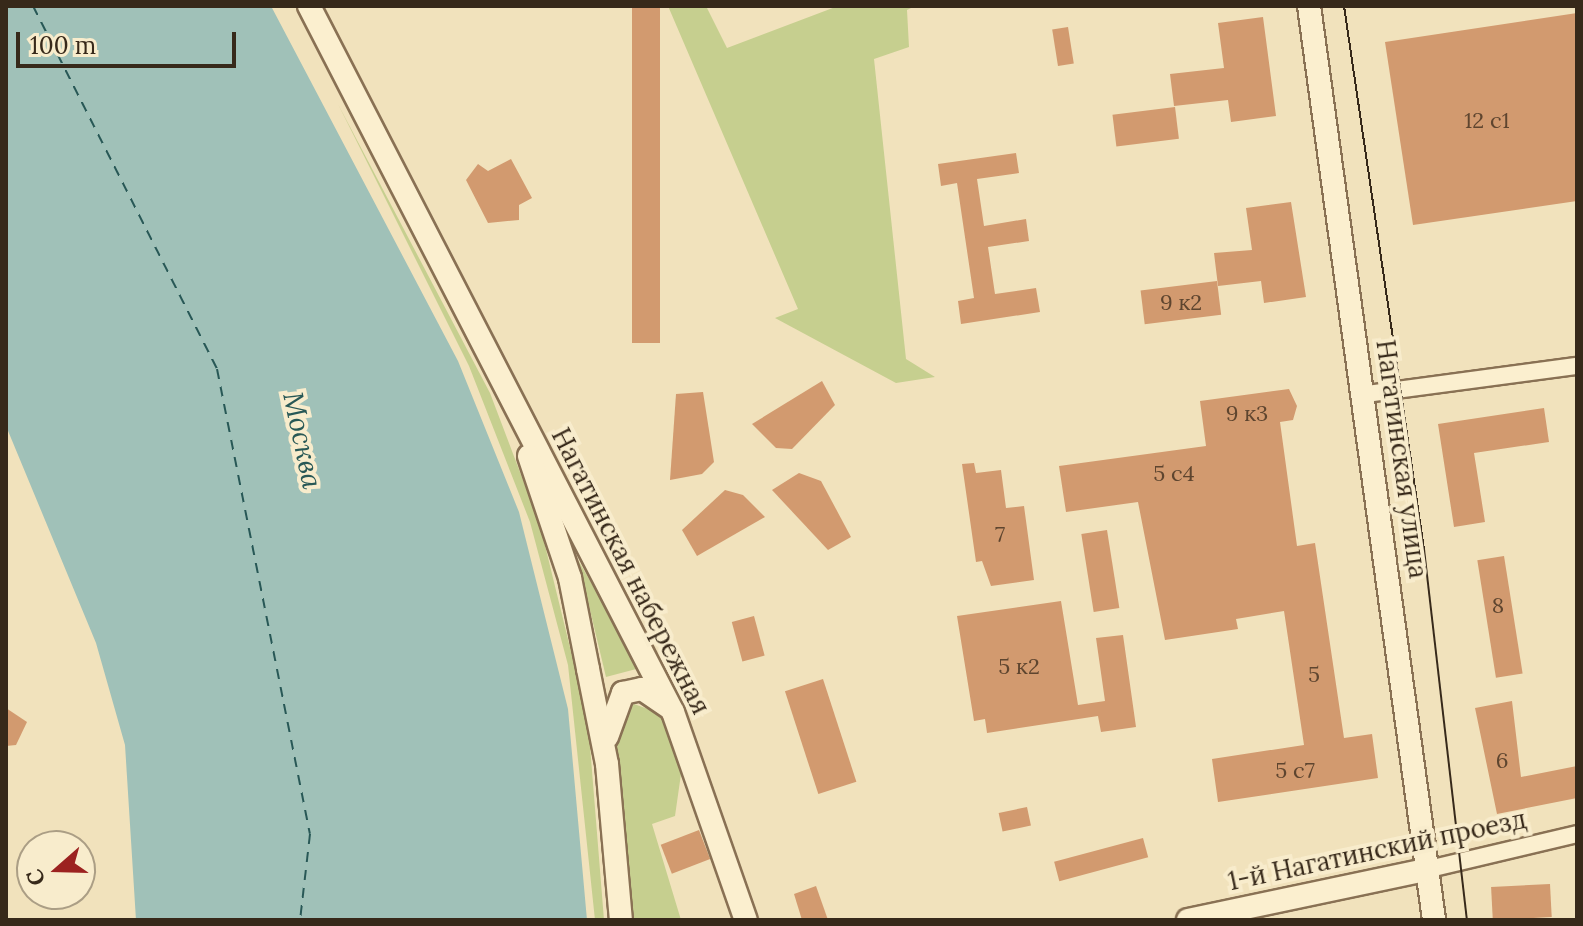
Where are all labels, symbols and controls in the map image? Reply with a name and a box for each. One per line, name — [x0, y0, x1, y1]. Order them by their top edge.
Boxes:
scale bar — [20, 16, 240, 66]
text: 100 m — [30, 30, 96, 61]
house number: 12 с1 — [1464, 108, 1510, 134]
house number: 9 к2 — [1160, 290, 1202, 316]
street label: Нагатинская улица — [1370, 338, 1434, 580]
water label: Москва — [276, 389, 330, 491]
house number: 9 к3 — [1226, 401, 1268, 427]
street label: Нагатинская набережная — [545, 423, 717, 719]
house number: 5 с4 — [1153, 461, 1195, 487]
house number: 7 — [995, 522, 1005, 548]
house number: 8 — [1492, 593, 1504, 619]
house number: 5 к2 — [998, 654, 1040, 680]
house number: 5 — [1308, 662, 1320, 688]
house number: 6 — [1496, 748, 1508, 774]
house number: 5 с7 — [1275, 758, 1315, 784]
street label: 1-й Нагатинский проезд — [1225, 803, 1529, 897]
north arrow — [16, 830, 96, 910]
text: С — [20, 866, 51, 889]

